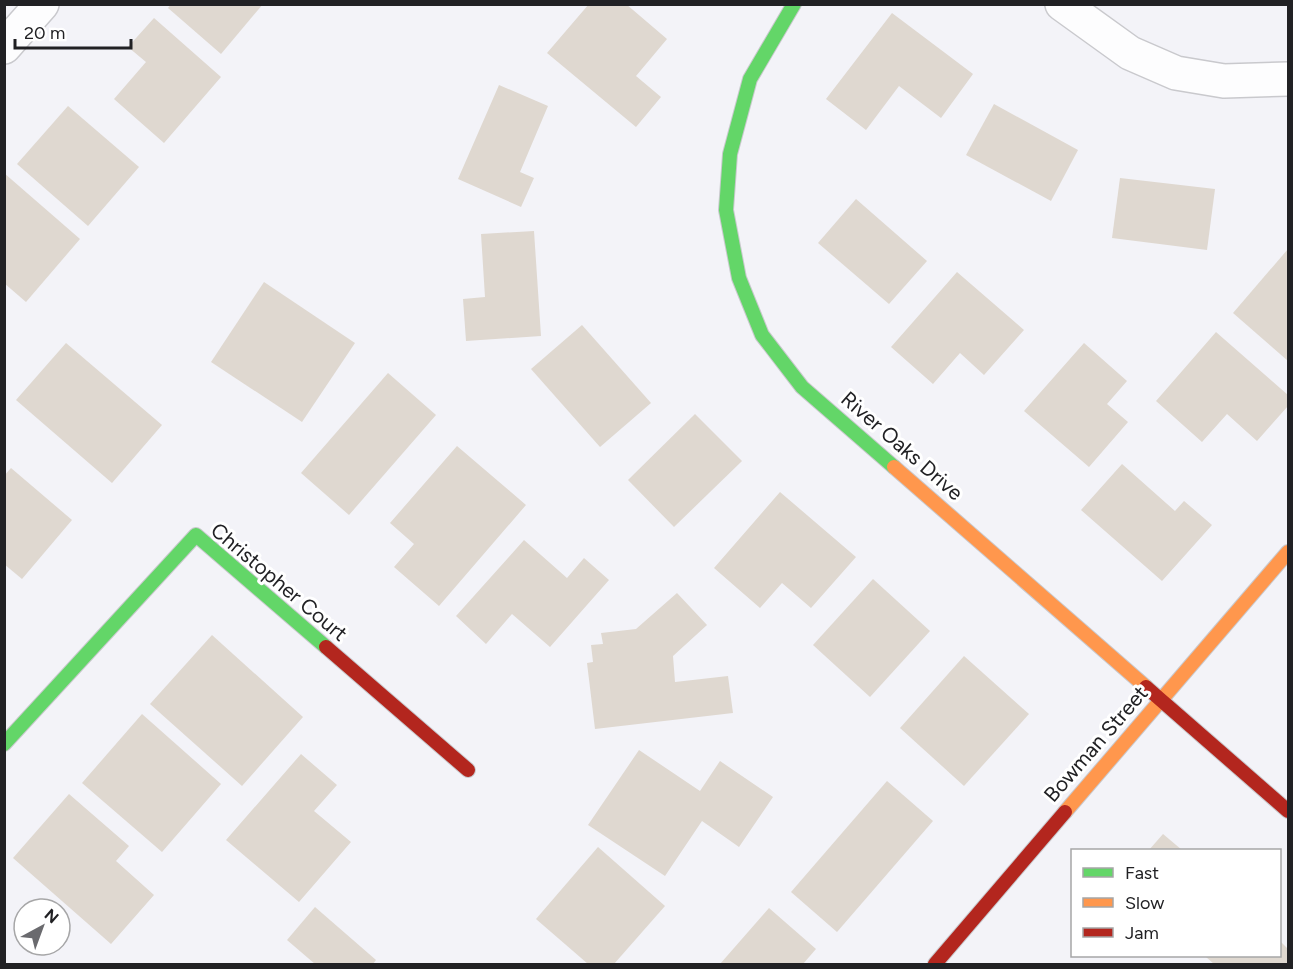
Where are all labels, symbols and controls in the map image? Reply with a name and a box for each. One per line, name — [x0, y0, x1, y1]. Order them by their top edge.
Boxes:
scale bar — [15, 12, 130, 50]
text: 20 m — [24, 22, 65, 44]
street label: River Oaks Drive — [836, 386, 968, 505]
street label: Christopher Court — [206, 517, 353, 646]
street label: Bowman Street — [1038, 681, 1153, 807]
legend — [1071, 849, 1281, 957]
text: Fast — [1125, 862, 1159, 884]
text: Slow — [1125, 892, 1164, 914]
north arrow — [12, 897, 72, 957]
text: N — [41, 905, 62, 927]
text: Jam — [1125, 922, 1159, 944]

